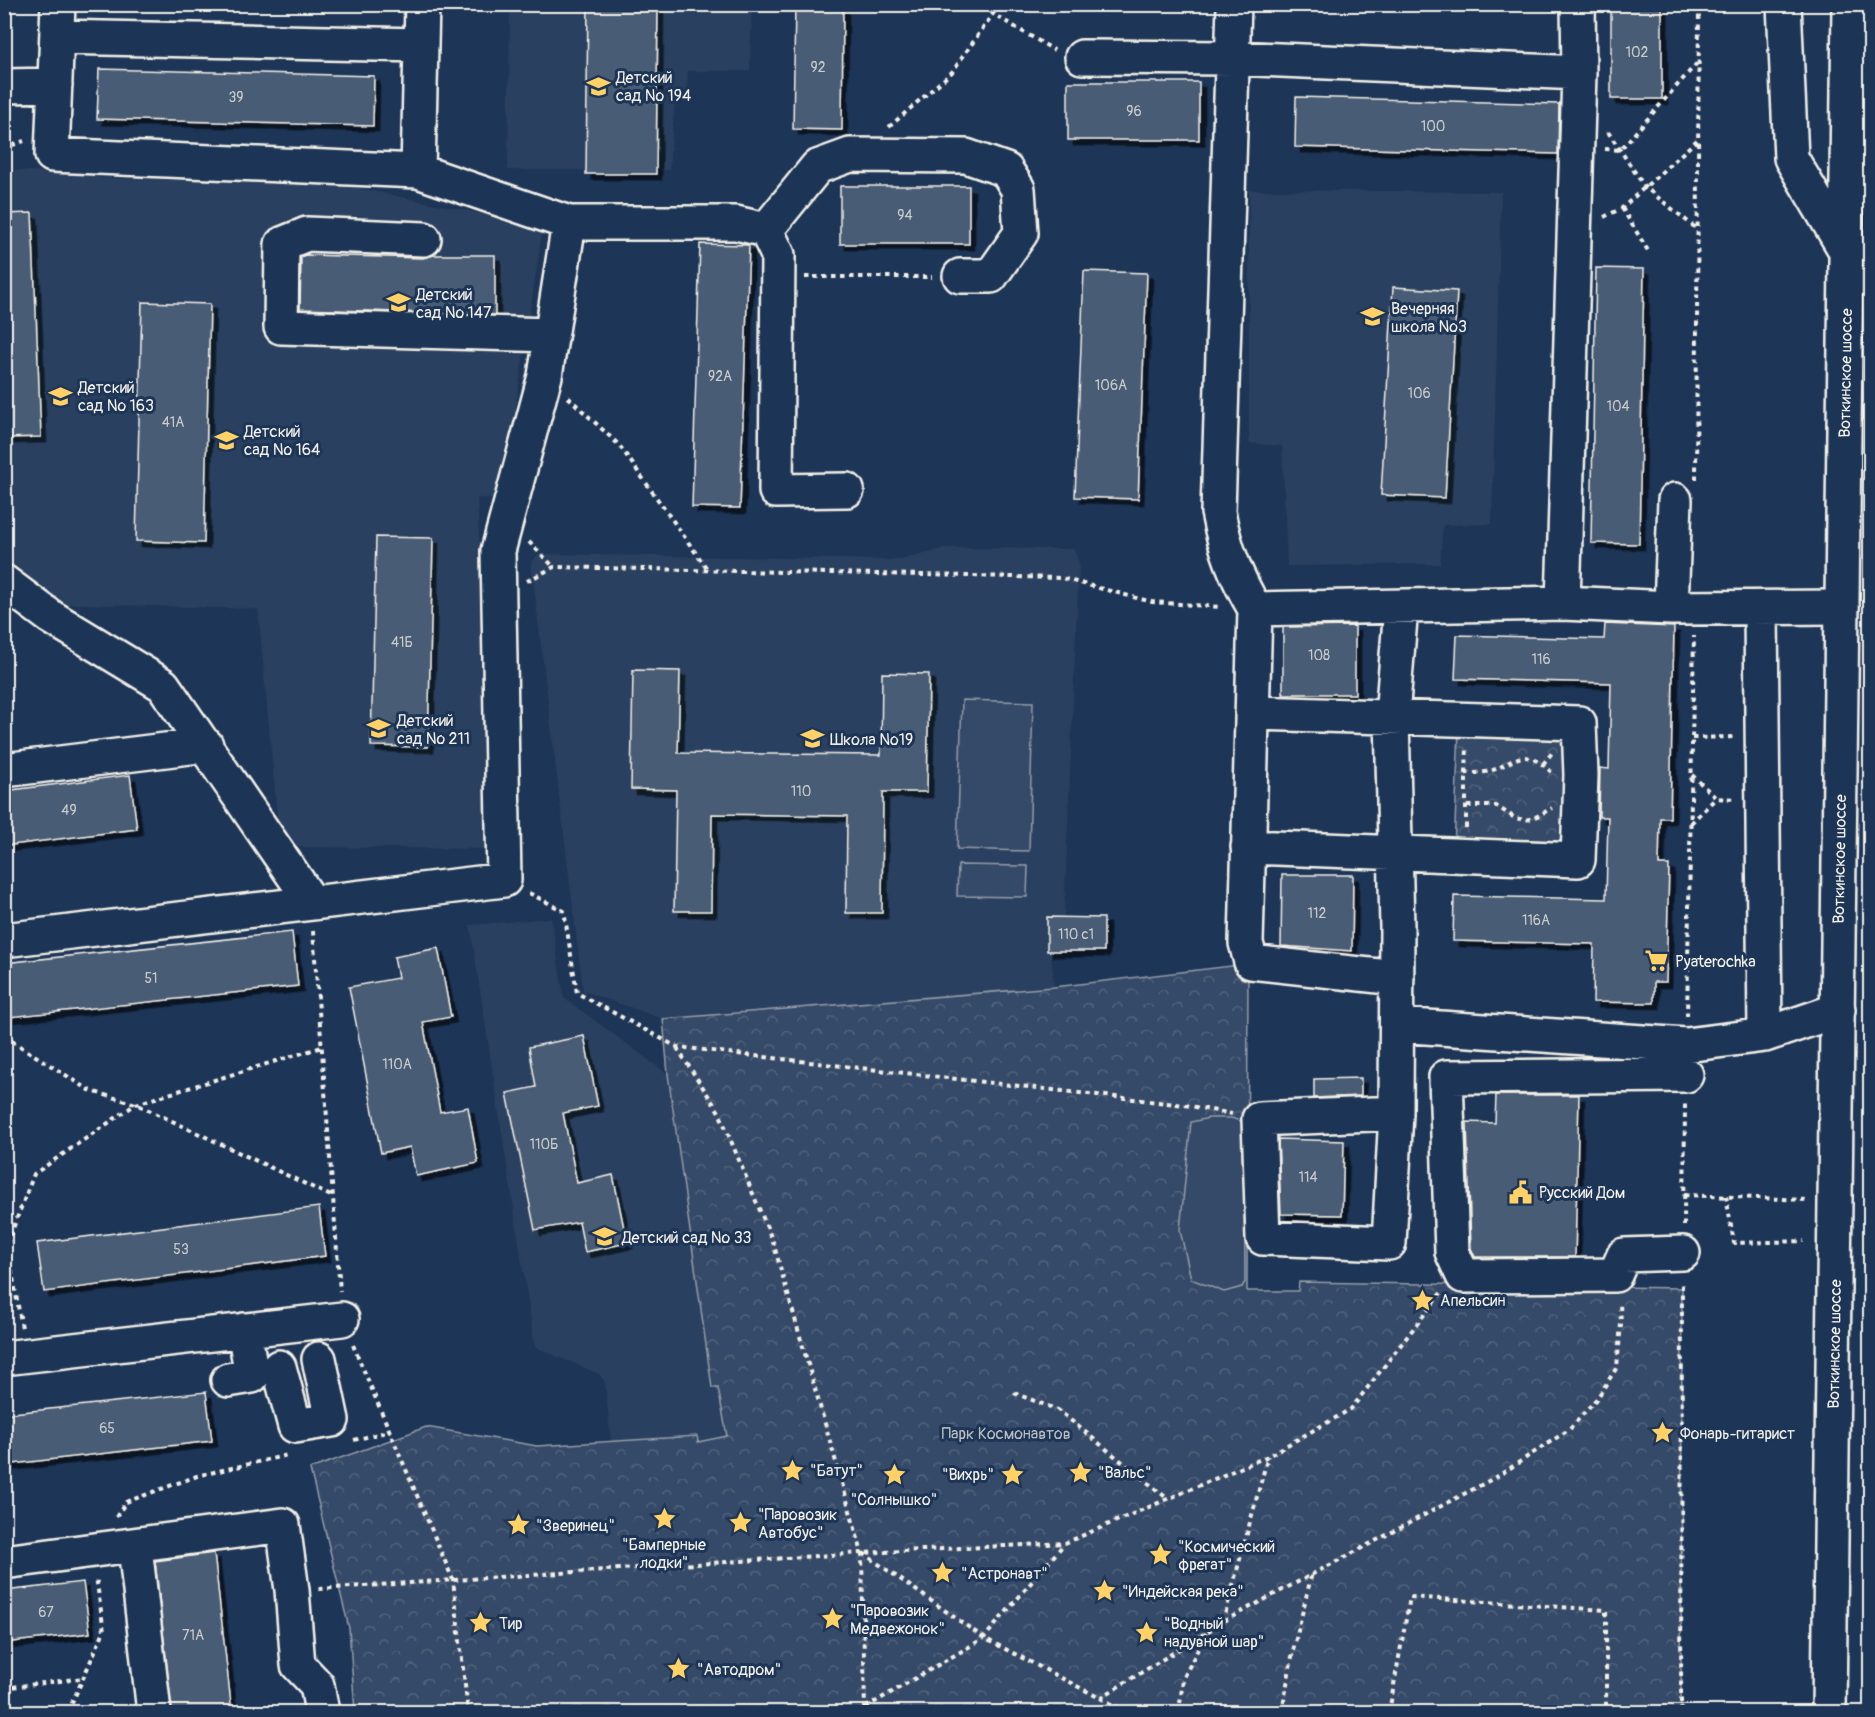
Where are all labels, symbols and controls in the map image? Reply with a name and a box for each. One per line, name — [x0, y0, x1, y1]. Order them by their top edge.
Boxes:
house number: 102 — [1626, 44, 1649, 61]
house number: 92 — [810, 59, 826, 76]
place label: Детский сад № 194 — [615, 68, 691, 106]
school or university icon: Детский сад № 194 — [585, 73, 611, 99]
house number: 39 — [228, 89, 244, 106]
house number: 96 — [1126, 103, 1142, 120]
house number: 100 — [1421, 118, 1445, 135]
house number: 94 — [897, 207, 913, 224]
place label: Детский сад № 147 — [415, 285, 492, 323]
school or university icon: Детский сад № 147 — [385, 290, 411, 316]
place label: Вечерняя школа №3 — [1391, 299, 1467, 337]
school or university icon: Вечерняя школа №3 — [1360, 304, 1386, 330]
street label: Воткинское шоссе — [1835, 308, 1857, 438]
house number: 92А — [708, 368, 732, 385]
house number: 106А — [1095, 377, 1127, 394]
place label: Детский сад № 163 — [77, 378, 154, 416]
school or university icon: Детский сад № 163 — [47, 383, 73, 409]
house number: 106 — [1407, 385, 1431, 402]
house number: 104 — [1606, 398, 1630, 415]
house number: 41А — [162, 414, 184, 431]
place label: Детский сад № 164 — [243, 422, 320, 460]
school or university icon: Детский сад № 164 — [213, 427, 239, 453]
house number: 41Б — [391, 634, 413, 651]
house number: 108 — [1308, 647, 1330, 664]
house number: 116 — [1531, 651, 1551, 668]
place label: Детский сад № 211 — [396, 711, 470, 749]
school or university icon: Детский сад № 211 — [366, 716, 392, 742]
school or university icon: Школа №19 — [799, 726, 825, 752]
place label: Школа №19 — [830, 730, 913, 750]
house number: 110 — [791, 783, 811, 800]
street label: Воткинское шоссе — [1829, 794, 1851, 924]
house number: 49 — [61, 802, 77, 819]
house number: 112 — [1308, 905, 1327, 922]
house number: 116А — [1522, 912, 1550, 929]
house number: 110 с1 — [1058, 926, 1094, 943]
supermarket icon: Pyaterochka — [1644, 948, 1670, 974]
place label: Pyaterochka — [1675, 952, 1756, 972]
house number: 51 — [144, 970, 158, 987]
house number: 110А — [382, 1056, 412, 1073]
house number: 110Б — [530, 1136, 558, 1153]
house number: 114 — [1298, 1169, 1318, 1186]
public building icon: Русский Дом — [1508, 1179, 1534, 1205]
place label: Русский Дом — [1539, 1183, 1625, 1203]
school or university icon: Детский сад № 33 — [591, 1224, 617, 1250]
place label: Детский сад № 33 — [621, 1228, 752, 1248]
house number: 53 — [173, 1241, 189, 1258]
street label: Воткинское шоссе — [1824, 1279, 1846, 1409]
place icon: Апельсин — [1409, 1287, 1435, 1313]
place label: Апельсин — [1440, 1291, 1505, 1311]
house number: 65 — [99, 1420, 115, 1437]
place icon: Фонарь-гитарист — [1649, 1420, 1675, 1446]
park label: Парк Космонавтов — [941, 1424, 1071, 1444]
place label: Фонарь-гитарист — [1680, 1424, 1795, 1444]
place icon: "Батут" — [779, 1457, 805, 1483]
place icon: "Вальс" — [1067, 1459, 1093, 1485]
place label: "Батут" — [810, 1461, 863, 1481]
place icon: "Солнышко" — [881, 1461, 907, 1487]
place icon: "Вихрь" — [999, 1461, 1025, 1487]
place label: "Вальс" — [1098, 1463, 1151, 1483]
place label: "Вихрь" — [942, 1465, 994, 1485]
place label: "Солнышко" — [851, 1490, 937, 1510]
place label: "Паровозик Автобус" — [758, 1505, 837, 1543]
place icon: "Бамперные лодки" — [651, 1506, 677, 1532]
place icon: "Паровозик Автобус" — [727, 1510, 753, 1536]
place icon: "Зверинец" — [505, 1512, 531, 1538]
place label: "Зверинец" — [536, 1516, 615, 1536]
place label: "Бамперные лодки" — [622, 1535, 706, 1573]
place label: "Космический фрегат" — [1178, 1537, 1275, 1575]
place icon: "Космический фрегат" — [1147, 1542, 1173, 1568]
place icon: "Астронавт" — [930, 1560, 956, 1586]
place label: "Астронавт" — [961, 1564, 1048, 1584]
place icon: "Индейская река" — [1091, 1578, 1117, 1604]
place label: "Индейская река" — [1122, 1582, 1244, 1602]
place label: "Паровозик Медвежонок" — [850, 1601, 945, 1639]
house number: 67 — [38, 1604, 54, 1621]
place icon: "Паровозик Медвежонок" — [819, 1606, 845, 1632]
place icon: Тир — [468, 1610, 494, 1636]
place label: Тир — [499, 1614, 523, 1634]
place label: "Водный надувной шар" — [1164, 1614, 1264, 1652]
place icon: "Водный надувной шар" — [1133, 1619, 1159, 1645]
house number: 71А — [182, 1627, 204, 1644]
place icon: "Автодром" — [666, 1656, 692, 1682]
place label: "Автодром" — [697, 1660, 781, 1680]

